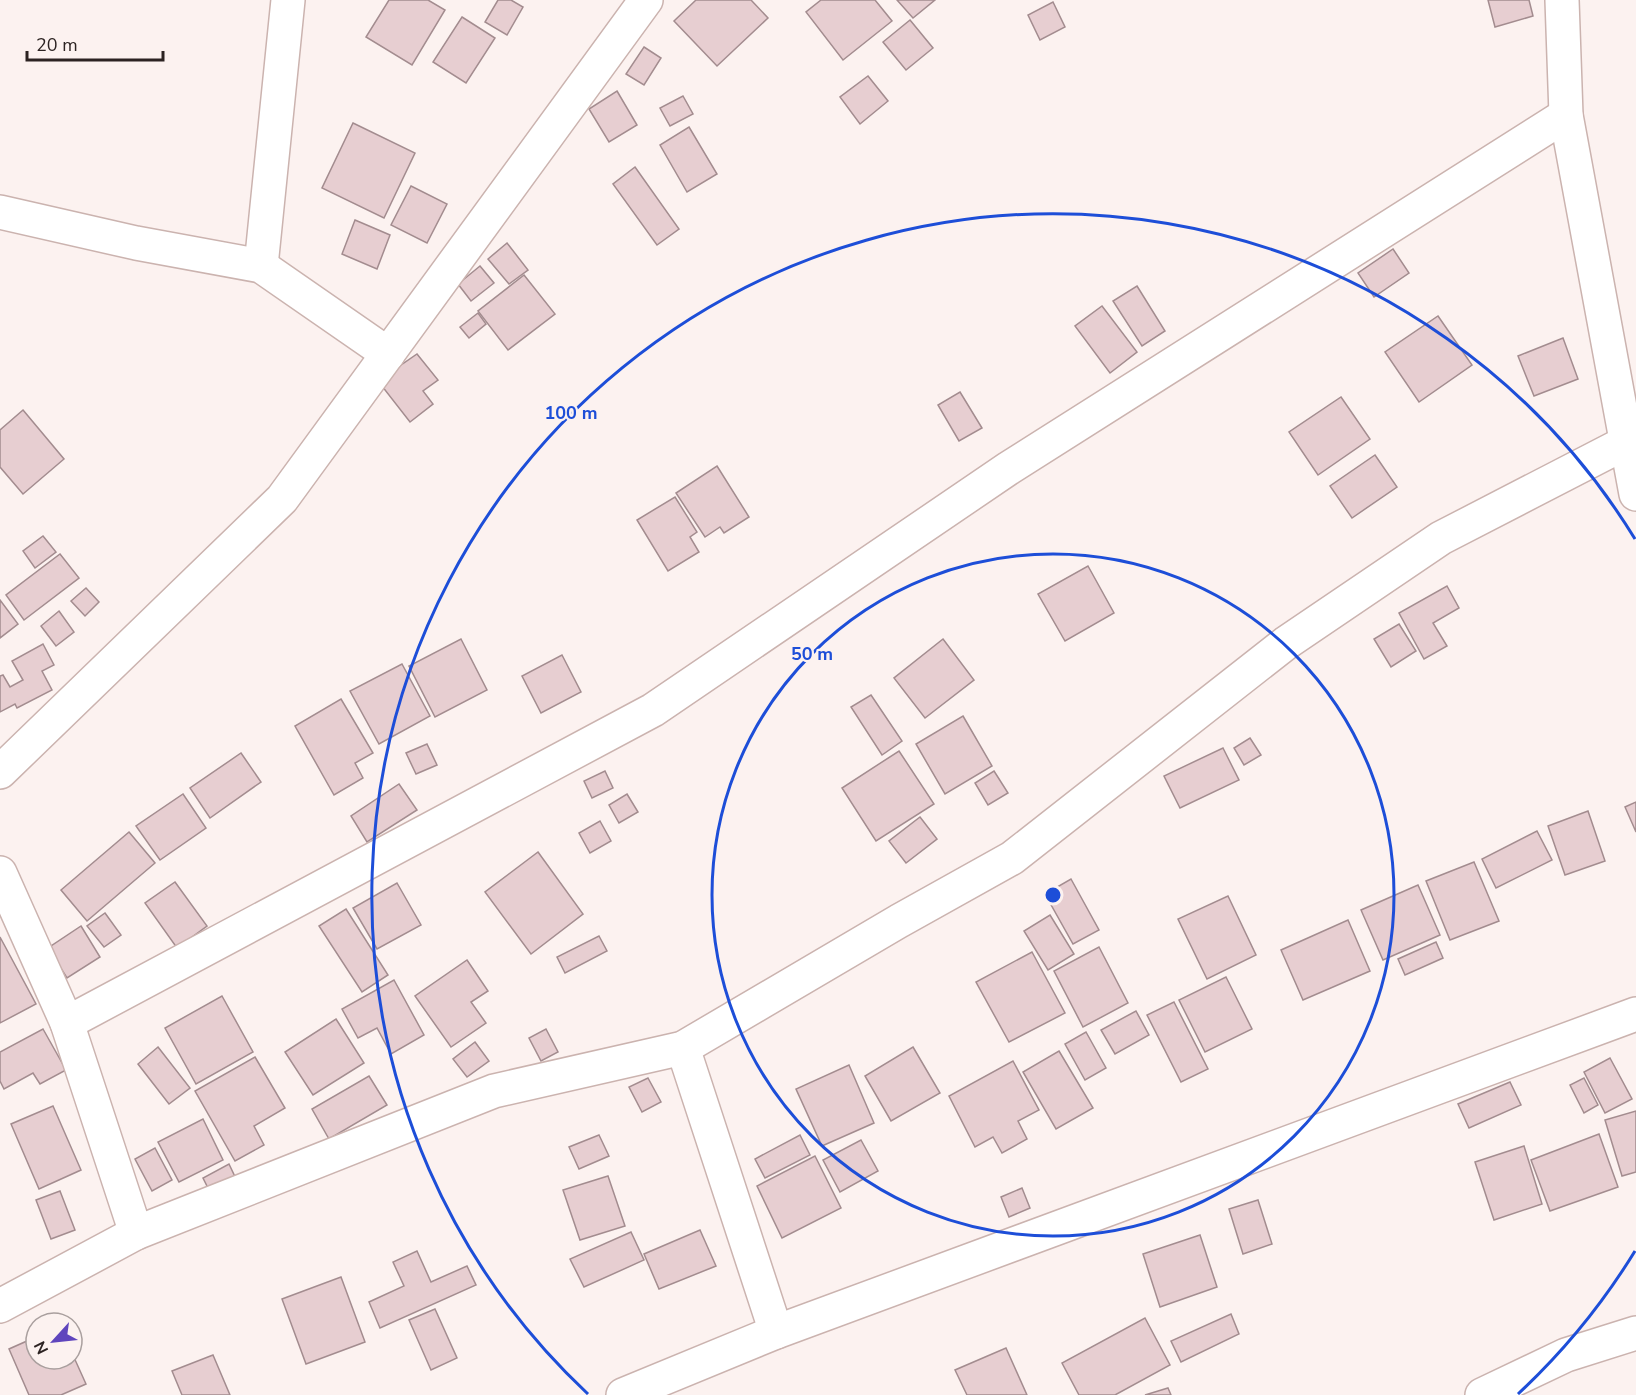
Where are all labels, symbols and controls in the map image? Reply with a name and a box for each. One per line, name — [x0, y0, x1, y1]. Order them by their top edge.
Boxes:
scale bar — [27, 24, 164, 62]
text: 20 m — [36, 33, 78, 57]
text: 100 m — [544, 401, 598, 425]
text: 50 m — [791, 642, 833, 666]
centre of rings — [1043, 885, 1063, 905]
north arrow — [24, 1311, 84, 1371]
text: N — [29, 1337, 54, 1358]

